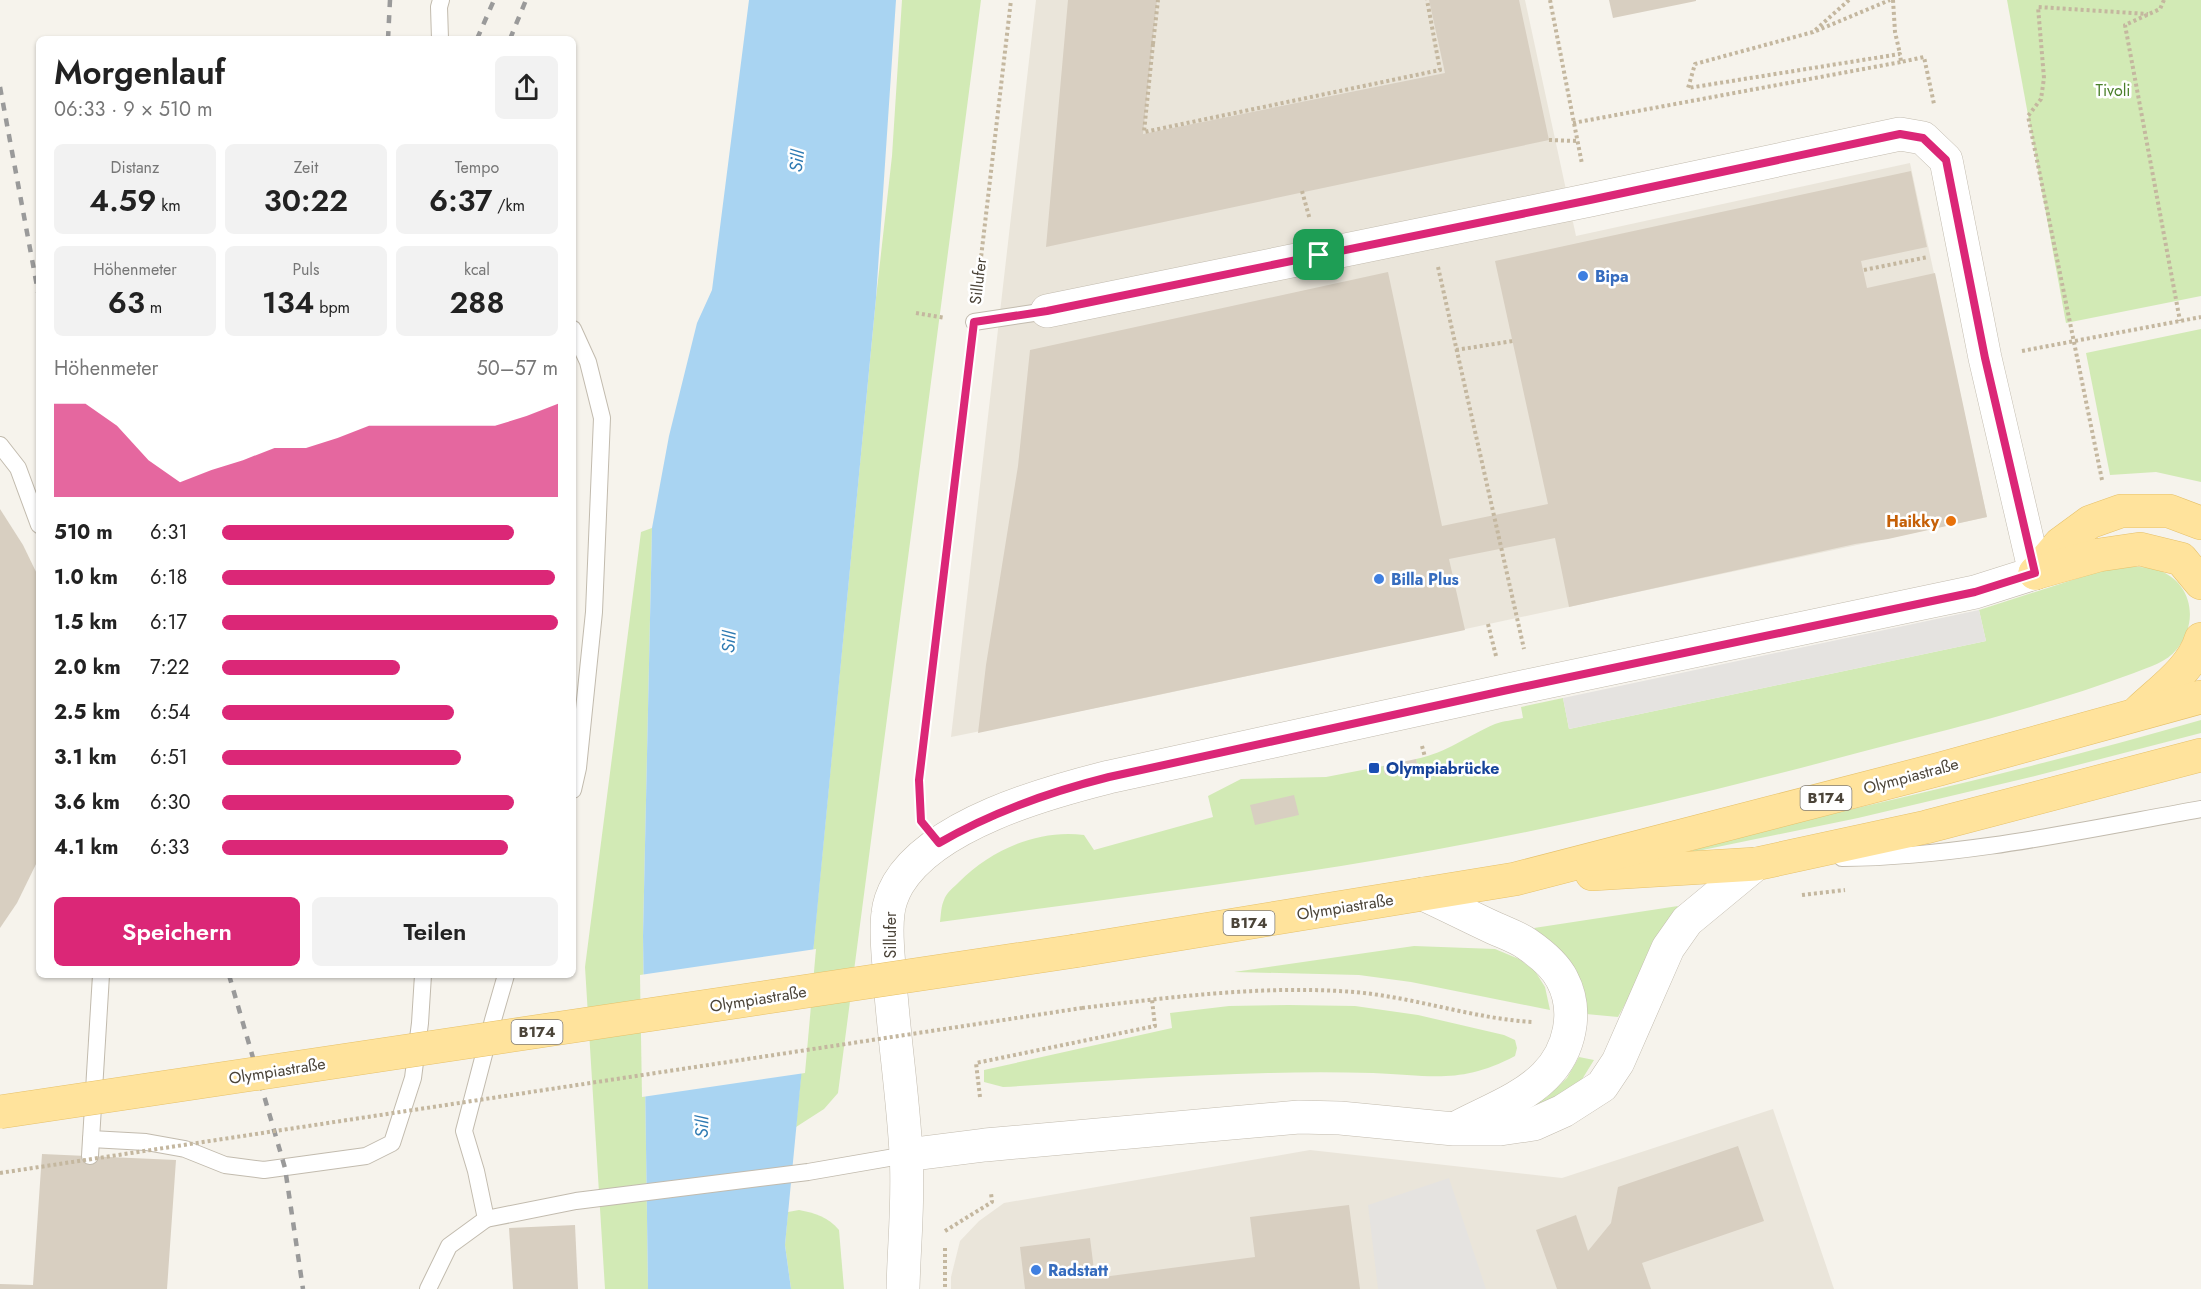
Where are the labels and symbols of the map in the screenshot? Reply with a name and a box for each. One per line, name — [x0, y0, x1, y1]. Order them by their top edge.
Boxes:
park label: Tivoli — [2096, 79, 2130, 102]
water label: Sill — [783, 147, 811, 174]
pin — [1293, 229, 1344, 280]
street label: Sillufer — [964, 256, 992, 306]
place label: Bipa — [1595, 265, 1629, 288]
marker: Bipa — [1576, 269, 1590, 283]
place label: Haikky — [1886, 510, 1940, 533]
marker: Haikky — [1944, 514, 1958, 528]
place label: Billa Plus — [1391, 568, 1459, 591]
marker: Billa Plus — [1372, 572, 1386, 586]
water label: Sill — [715, 629, 743, 654]
street label: Olympiastraße — [1861, 752, 1961, 800]
place label: Olympiabrücke — [1386, 757, 1500, 780]
marker: Olympiabrücke — [1367, 761, 1381, 775]
road number: B174 — [1800, 786, 1852, 810]
street label: Olympiastraße — [1295, 888, 1395, 926]
street label: Sillufer — [879, 911, 902, 959]
road number: B174 — [1224, 911, 1274, 935]
street label: Olympiastraße — [708, 980, 808, 1018]
road number: B174 — [512, 1020, 562, 1044]
street label: Olympiastraße — [227, 1052, 327, 1090]
water label: Sill — [688, 1114, 716, 1139]
place label: Radstatt — [1048, 1259, 1109, 1282]
marker: Radstatt — [1029, 1263, 1043, 1277]

